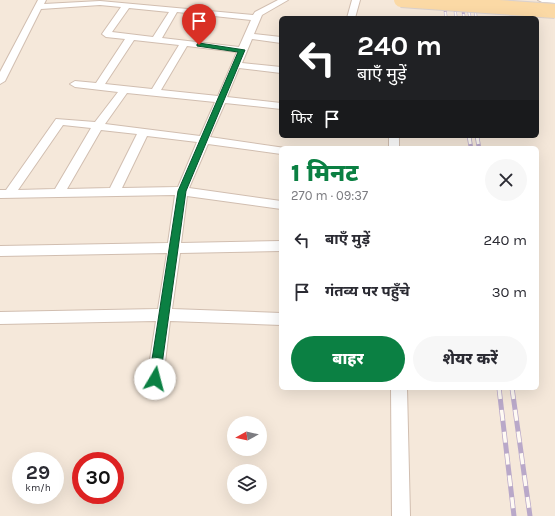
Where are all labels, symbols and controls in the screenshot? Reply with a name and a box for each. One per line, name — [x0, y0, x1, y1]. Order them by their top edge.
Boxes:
pin — [182, 4, 216, 45]
icon: arrive — [188, 10, 210, 32]
text: 240 m — [357, 29, 442, 62]
icon: left — [291, 32, 343, 84]
text: बाएँ मुड़ें — [357, 63, 407, 85]
icon: arrive — [321, 108, 343, 130]
text: फिर — [291, 109, 313, 127]
text: 1 मिनट — [291, 159, 358, 187]
button: close — [485, 159, 527, 201]
text: 270 m · 09:37 — [291, 188, 368, 203]
icon: left — [291, 229, 313, 251]
text: बाएँ मुड़ें — [325, 230, 370, 248]
text: 240 m — [483, 231, 527, 249]
icon: arrive — [291, 281, 313, 303]
text: गंतव्य पर पहुँचे — [325, 282, 410, 300]
text: 30 m — [492, 283, 527, 301]
button: बाहर — [291, 336, 405, 382]
button: शेयर करें — [413, 336, 527, 382]
position arrow — [134, 358, 176, 400]
north arrow — [227, 416, 267, 456]
map controls — [227, 416, 267, 504]
speed limit sign: 30 — [72, 452, 124, 504]
text: 29 — [26, 461, 50, 484]
button: layers — [227, 464, 267, 504]
text: km/h — [25, 482, 51, 494]

